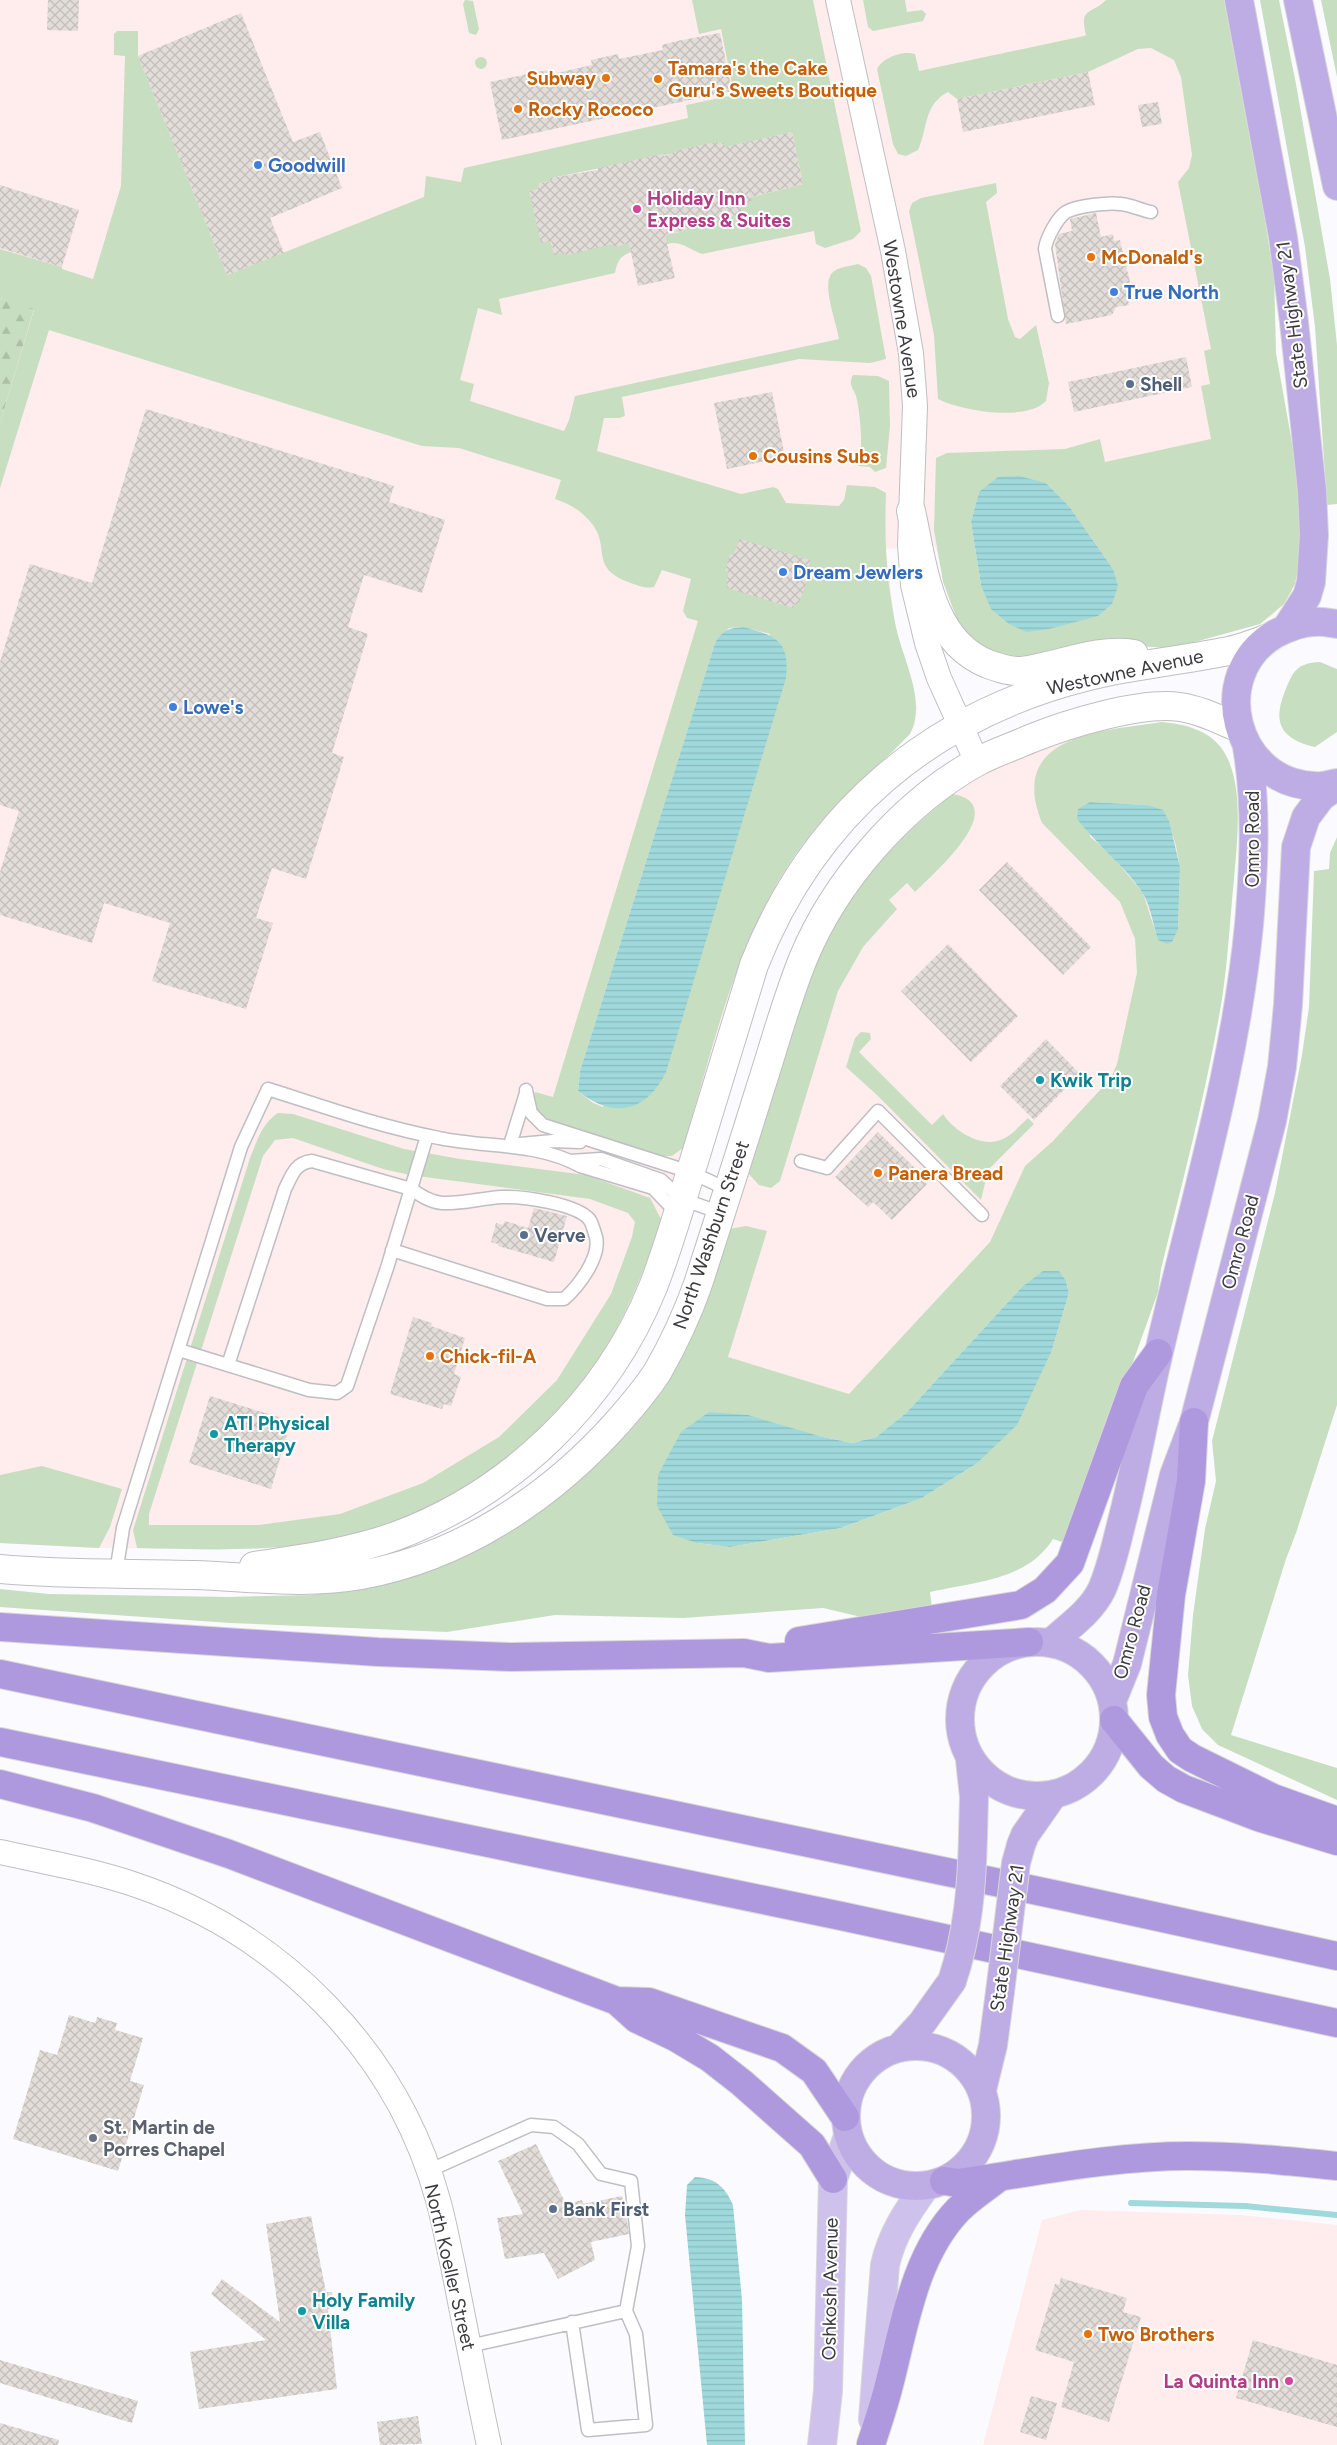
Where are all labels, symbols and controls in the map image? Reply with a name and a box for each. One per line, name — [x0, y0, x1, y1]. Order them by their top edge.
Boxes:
place label: Tamara's the Cake Guru's Sweets Boutique — [668, 57, 877, 102]
place label: Subway — [526, 67, 596, 90]
marker: Subway — [600, 72, 612, 84]
marker: Tamara's the Cake Guru's Sweets Boutique — [652, 73, 664, 85]
place label: Rocky Rococo — [528, 98, 653, 121]
marker: Rocky Rococo — [512, 103, 524, 115]
place label: Goodwill — [268, 154, 346, 177]
marker: Goodwill — [252, 159, 264, 171]
place label: Holiday Inn Express & Suites — [647, 187, 791, 232]
marker: Holiday Inn Express & Suites — [631, 203, 643, 215]
street label: Westowne Avenue — [878, 238, 926, 400]
street label: State Highway 21 — [1272, 240, 1312, 390]
place label: McDonald's — [1101, 246, 1203, 269]
marker: McDonald's — [1085, 251, 1097, 263]
place label: True North — [1124, 281, 1219, 304]
marker: True North — [1108, 286, 1120, 298]
place label: Shell — [1140, 373, 1182, 396]
marker: Shell — [1124, 378, 1136, 390]
place label: Cousins Subs — [763, 445, 879, 468]
marker: Cousins Subs — [747, 450, 759, 462]
place label: Dream Jewlers — [793, 561, 923, 584]
marker: Dream Jewlers — [777, 566, 789, 578]
street label: Westowne Avenue — [1045, 644, 1205, 700]
place label: Lowe's — [183, 696, 244, 719]
marker: Lowe's — [167, 701, 179, 713]
street label: Omro Road — [1241, 791, 1264, 887]
place label: Kwik Trip — [1050, 1069, 1132, 1092]
marker: Kwik Trip — [1034, 1074, 1046, 1086]
street label: North Washburn Street — [668, 1138, 754, 1332]
place label: Panera Bread — [888, 1162, 1003, 1185]
marker: Panera Bread — [872, 1167, 884, 1179]
street label: Omro Road — [1216, 1192, 1264, 1292]
place label: Verve — [534, 1224, 586, 1247]
marker: Verve — [518, 1229, 530, 1241]
place label: Chick-fil-A — [440, 1345, 537, 1368]
marker: Chick-fil-A — [424, 1350, 436, 1362]
place label: ATI Physical Therapy — [224, 1412, 330, 1457]
marker: ATI Physical Therapy — [208, 1428, 220, 1440]
street label: Omro Road — [1108, 1582, 1156, 1682]
street label: State Highway 21 — [985, 1863, 1029, 2013]
place label: St. Martin de Porres Chapel — [103, 2116, 225, 2161]
marker: St. Martin de Porres Chapel — [87, 2132, 99, 2144]
street label: North Koeller Street — [420, 2181, 480, 2353]
place label: Bank First — [563, 2198, 650, 2221]
marker: Bank First — [547, 2203, 559, 2215]
street label: Oshkosh Avenue — [817, 2217, 843, 2361]
place label: Holy Family Villa — [312, 2289, 415, 2334]
marker: Holy Family Villa — [296, 2305, 308, 2317]
place label: Two Brothers — [1098, 2323, 1214, 2346]
marker: Two Brothers — [1082, 2328, 1094, 2340]
place label: La Quinta Inn — [1163, 2370, 1279, 2393]
marker: La Quinta Inn — [1283, 2375, 1295, 2387]

